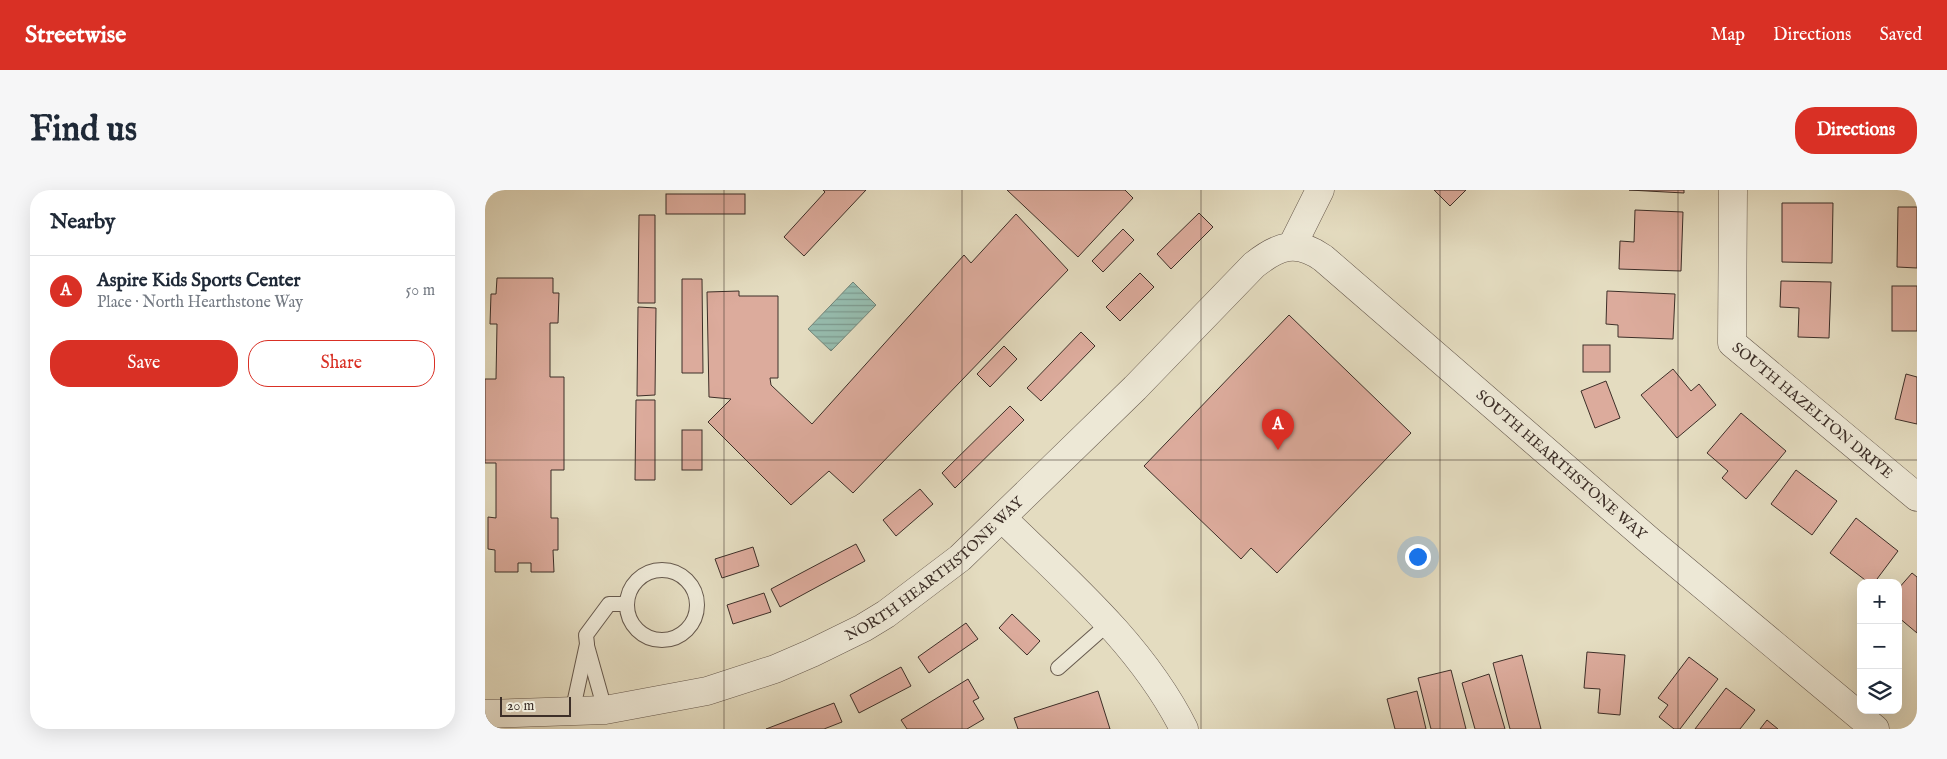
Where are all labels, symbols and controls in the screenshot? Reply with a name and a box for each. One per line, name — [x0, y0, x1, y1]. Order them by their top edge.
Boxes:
text: Streetwise — [25, 20, 126, 51]
text: Map — [1711, 24, 1745, 47]
text: Directions — [1773, 24, 1851, 47]
text: Saved — [1879, 24, 1922, 47]
button: Directions — [1795, 107, 1917, 154]
text: Find us — [30, 108, 137, 153]
text: Nearby — [50, 209, 115, 236]
text: Aspire Kids Sports Center — [97, 269, 301, 293]
text: A — [61, 281, 71, 301]
text: 50 m — [406, 281, 435, 301]
text: Place · North Hearthstone Way — [97, 293, 303, 313]
street label: SOUTH HAZELTON DRIVE — [1728, 338, 1897, 483]
button: Save — [50, 340, 238, 387]
button: Share — [248, 340, 435, 387]
street label: SOUTH HEARTHSTONE WAY — [1472, 385, 1651, 544]
pin: A — [1262, 409, 1294, 450]
street label: NORTH HEARTHSTONE WAY — [842, 492, 1028, 645]
your location — [1405, 544, 1431, 570]
map controls — [1857, 579, 1902, 714]
button: + — [1857, 579, 1902, 624]
button: − — [1857, 624, 1902, 669]
button: layers — [1857, 669, 1902, 714]
scale bar — [500, 694, 571, 717]
text: 20 m — [507, 697, 534, 715]

